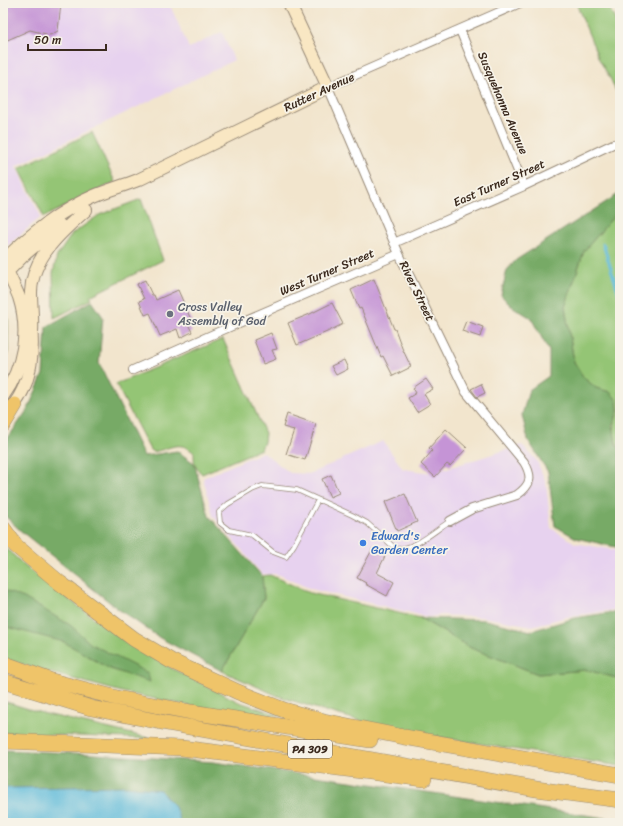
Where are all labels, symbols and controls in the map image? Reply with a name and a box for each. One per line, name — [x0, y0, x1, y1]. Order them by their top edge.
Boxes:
scale bar — [28, 26, 106, 52]
text: 50 m — [34, 29, 61, 51]
street label: Susquehanna Avenue — [471, 48, 535, 158]
street label: Rutter Avenue — [280, 66, 358, 118]
street label: East Turner Street — [449, 153, 549, 213]
street label: West Turner Street — [276, 242, 378, 302]
street label: River Street — [393, 257, 441, 325]
place label: Cross Valley Assembly of God — [177, 296, 267, 332]
marker: Cross Valley Assembly of God — [165, 309, 175, 319]
place label: Edward's Garden Center — [371, 525, 449, 561]
marker: Edward's Garden Center — [358, 538, 368, 548]
road number: PA 309 — [288, 740, 332, 758]

